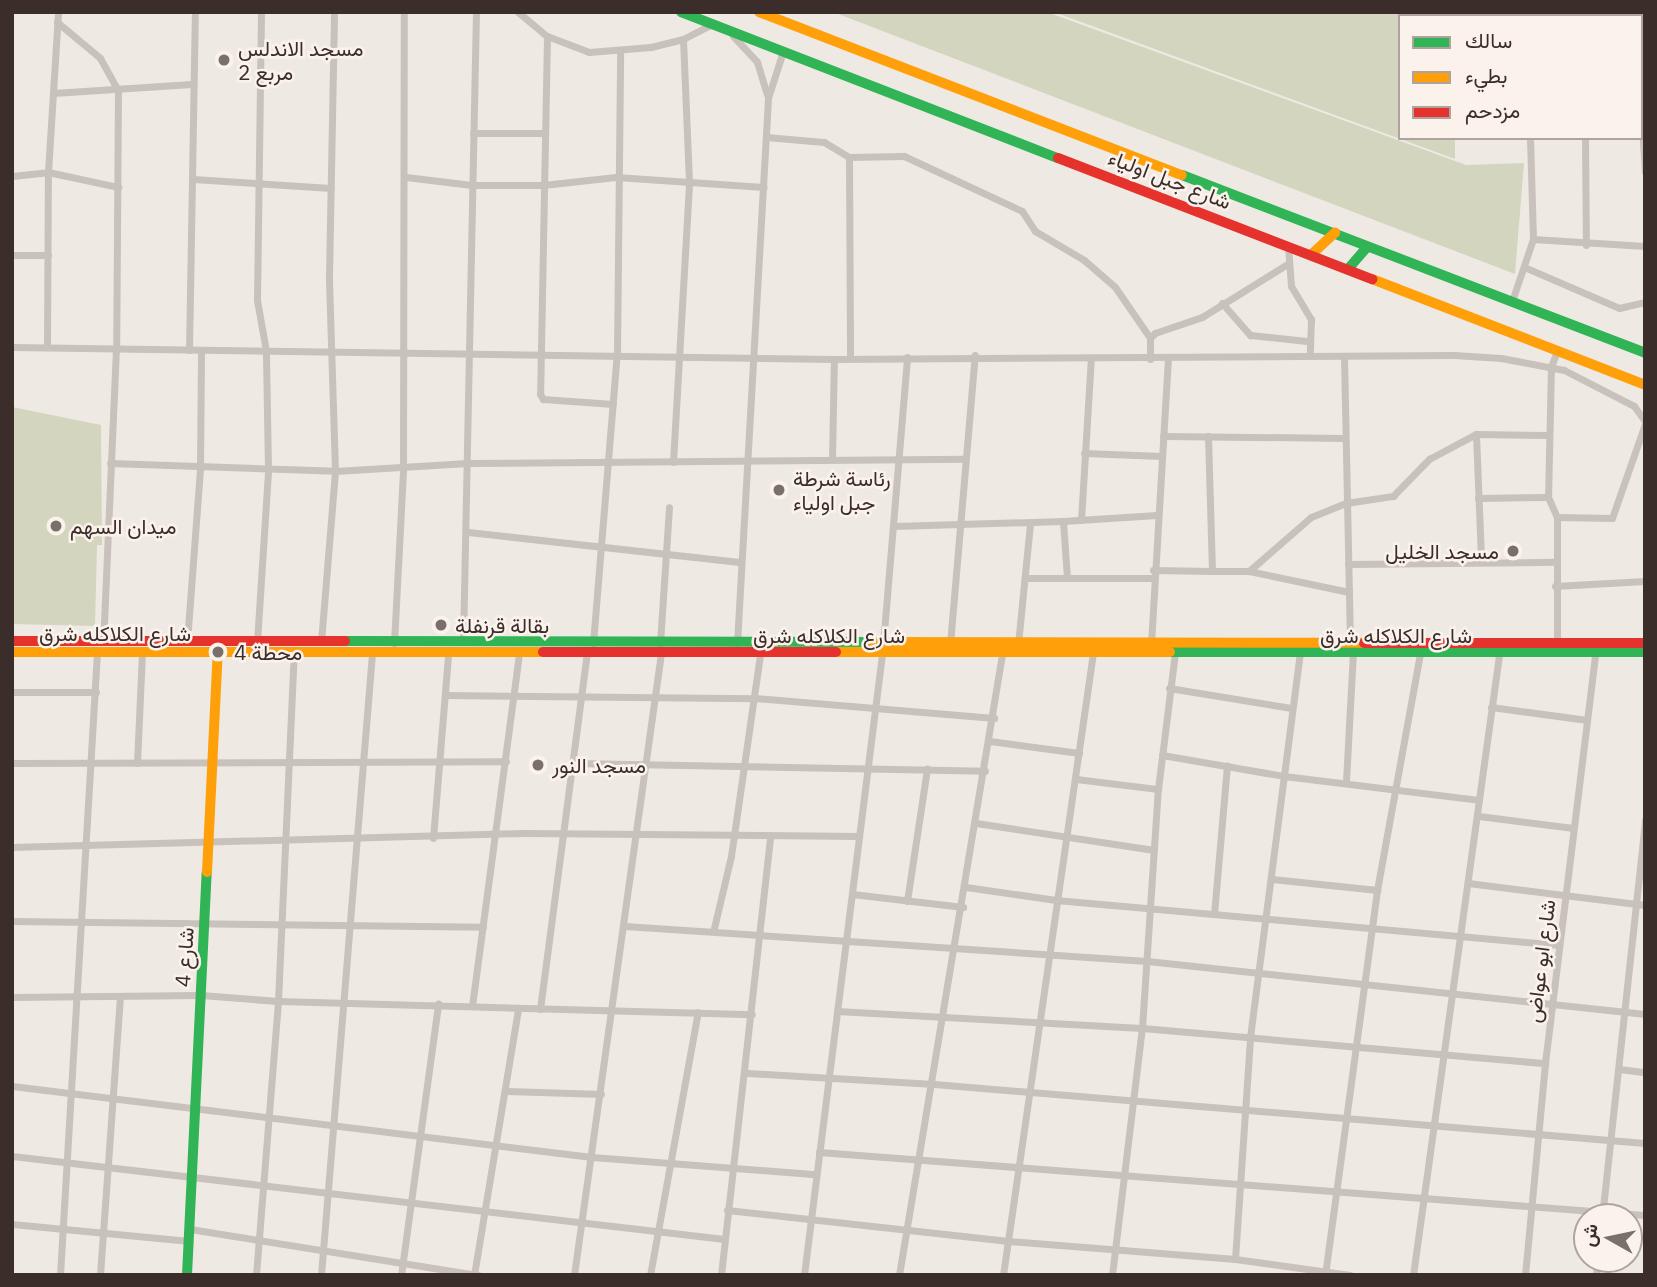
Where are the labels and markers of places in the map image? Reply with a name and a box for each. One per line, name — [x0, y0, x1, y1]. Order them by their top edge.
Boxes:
place label: مسجد الاندلس مربع 2 — [238, 35, 363, 85]
marker: مسجد الاندلس مربع 2 — [216, 52, 232, 68]
place label: رئاسة شرطة جبل اولياء — [793, 465, 891, 515]
marker: رئاسة شرطة جبل اولياء — [771, 482, 787, 498]
place label: ميدان السهم — [70, 513, 176, 539]
marker: ميدان السهم — [48, 518, 64, 534]
place label: مسجد الخليل — [1385, 538, 1499, 564]
marker: مسجد الخليل — [1505, 543, 1521, 559]
place label: بقالة قرنفلة — [455, 612, 549, 638]
marker: بقالة قرنفلة — [433, 617, 449, 633]
place label: محطة 4 — [234, 639, 302, 665]
marker: محطة 4 — [208, 642, 228, 662]
place label: مسجد النور — [552, 752, 646, 778]
marker: مسجد النور — [530, 757, 546, 773]

